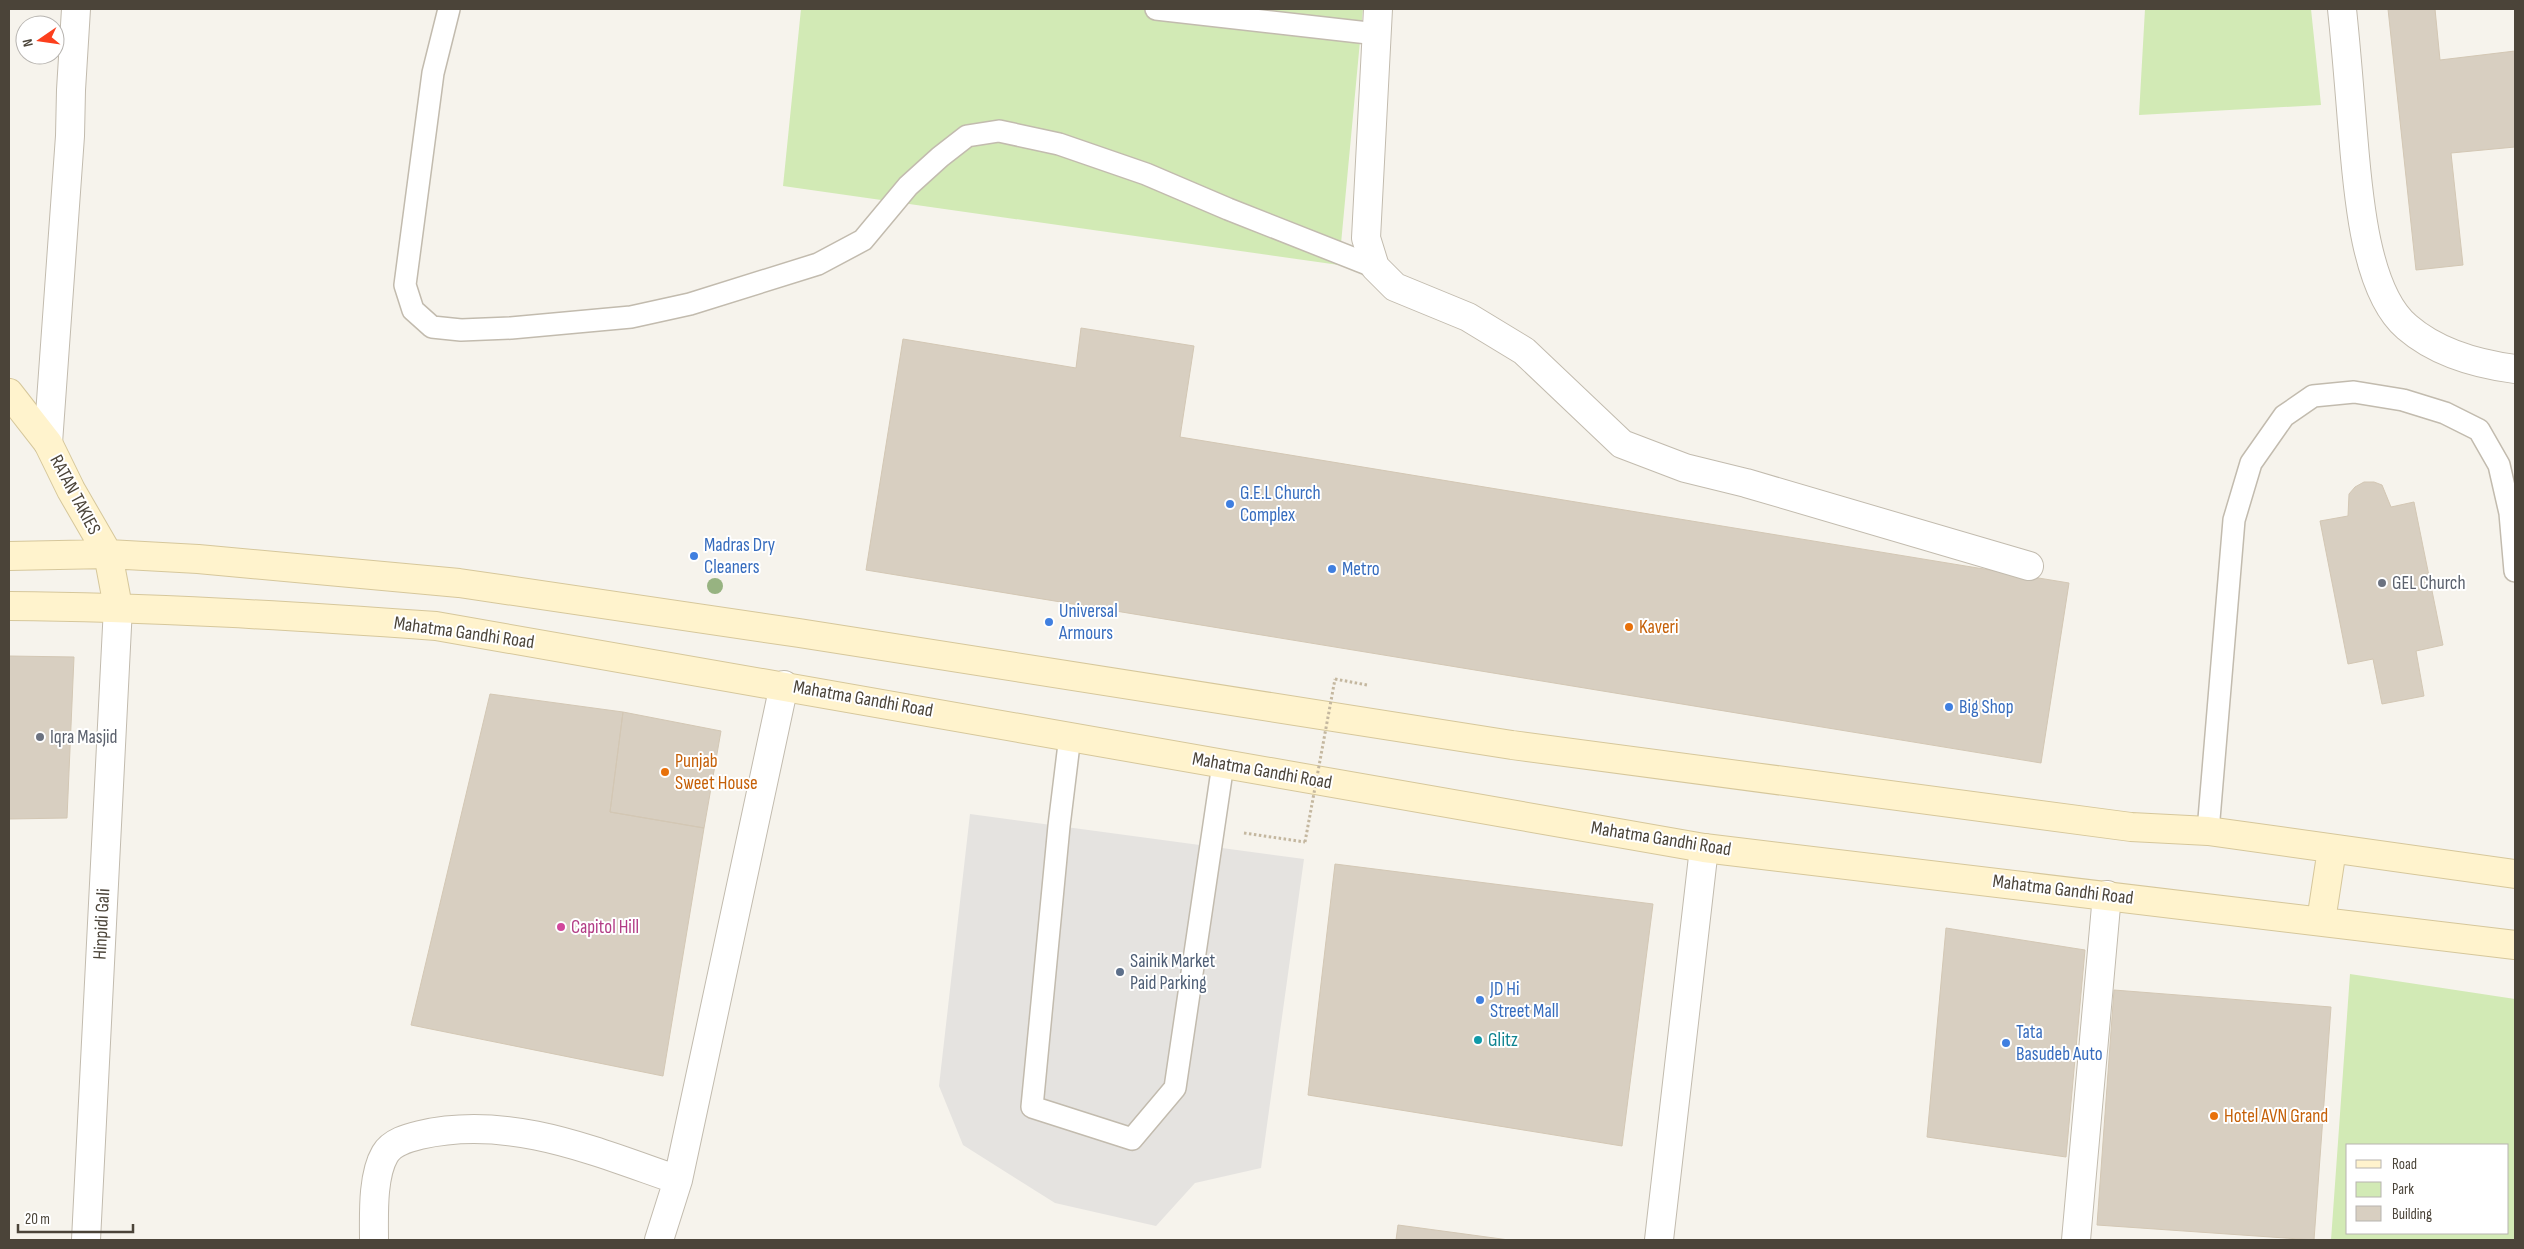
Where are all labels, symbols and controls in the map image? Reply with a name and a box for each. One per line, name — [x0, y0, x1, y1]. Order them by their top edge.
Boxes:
north arrow — [15, 15, 65, 65]
text: N — [19, 37, 37, 48]
street label: RATAN TAKIES — [44, 451, 106, 539]
place label: G.E.L Church Complex — [1240, 482, 1321, 527]
marker: G.E.L Church Complex — [1224, 498, 1236, 510]
place label: Madras Dry Cleaners — [704, 534, 776, 579]
marker: Madras Dry Cleaners — [688, 550, 700, 562]
place label: Metro — [1342, 558, 1380, 581]
marker: Metro — [1326, 563, 1338, 575]
place label: GEL Church — [2392, 572, 2466, 595]
marker: GEL Church — [2376, 577, 2388, 589]
place label: Universal Armours — [1058, 600, 1118, 645]
street label: Mahatma Gandhi Road — [392, 612, 536, 654]
marker: Universal Armours — [1043, 616, 1055, 628]
place label: Kaveri — [1639, 616, 1679, 639]
marker: Kaveri — [1623, 621, 1635, 633]
street label: Mahatma Gandhi Road — [791, 675, 935, 723]
place label: Big Shop — [1959, 696, 2014, 719]
marker: Big Shop — [1943, 701, 1955, 713]
place label: Iqra Masjid — [50, 726, 118, 749]
marker: Iqra Masjid — [34, 731, 46, 743]
street label: Mahatma Gandhi Road — [1190, 747, 1334, 795]
place label: Punjab Sweet House — [675, 750, 758, 795]
marker: Punjab Sweet House — [659, 766, 671, 778]
street label: Mahatma Gandhi Road — [1589, 817, 1733, 861]
street label: Mahatma Gandhi Road — [1991, 870, 2135, 910]
street label: Hinpidi Gali — [89, 888, 115, 960]
place label: Capitol Hill — [571, 916, 639, 939]
marker: Capitol Hill — [555, 921, 567, 933]
place label: Sainik Market Paid Parking — [1130, 950, 1216, 995]
marker: Sainik Market Paid Parking — [1114, 966, 1126, 978]
place label: JD Hi Street Mall — [1489, 978, 1559, 1023]
marker: JD Hi Street Mall — [1474, 994, 1486, 1006]
place label: Tata Basudeb Auto — [2016, 1021, 2103, 1066]
place label: Glitz — [1488, 1029, 1518, 1052]
marker: Glitz — [1472, 1034, 1484, 1046]
marker: Tata Basudeb Auto — [2000, 1037, 2012, 1049]
place label: Hotel AVN Grand — [2224, 1105, 2328, 1128]
marker: Hotel AVN Grand — [2208, 1110, 2220, 1122]
legend — [2346, 1144, 2509, 1234]
text: Road — [2392, 1155, 2417, 1174]
text: Park — [2392, 1180, 2414, 1199]
scale bar — [18, 1202, 132, 1234]
text: Building — [2392, 1205, 2432, 1224]
text: 20 m — [25, 1210, 50, 1229]

